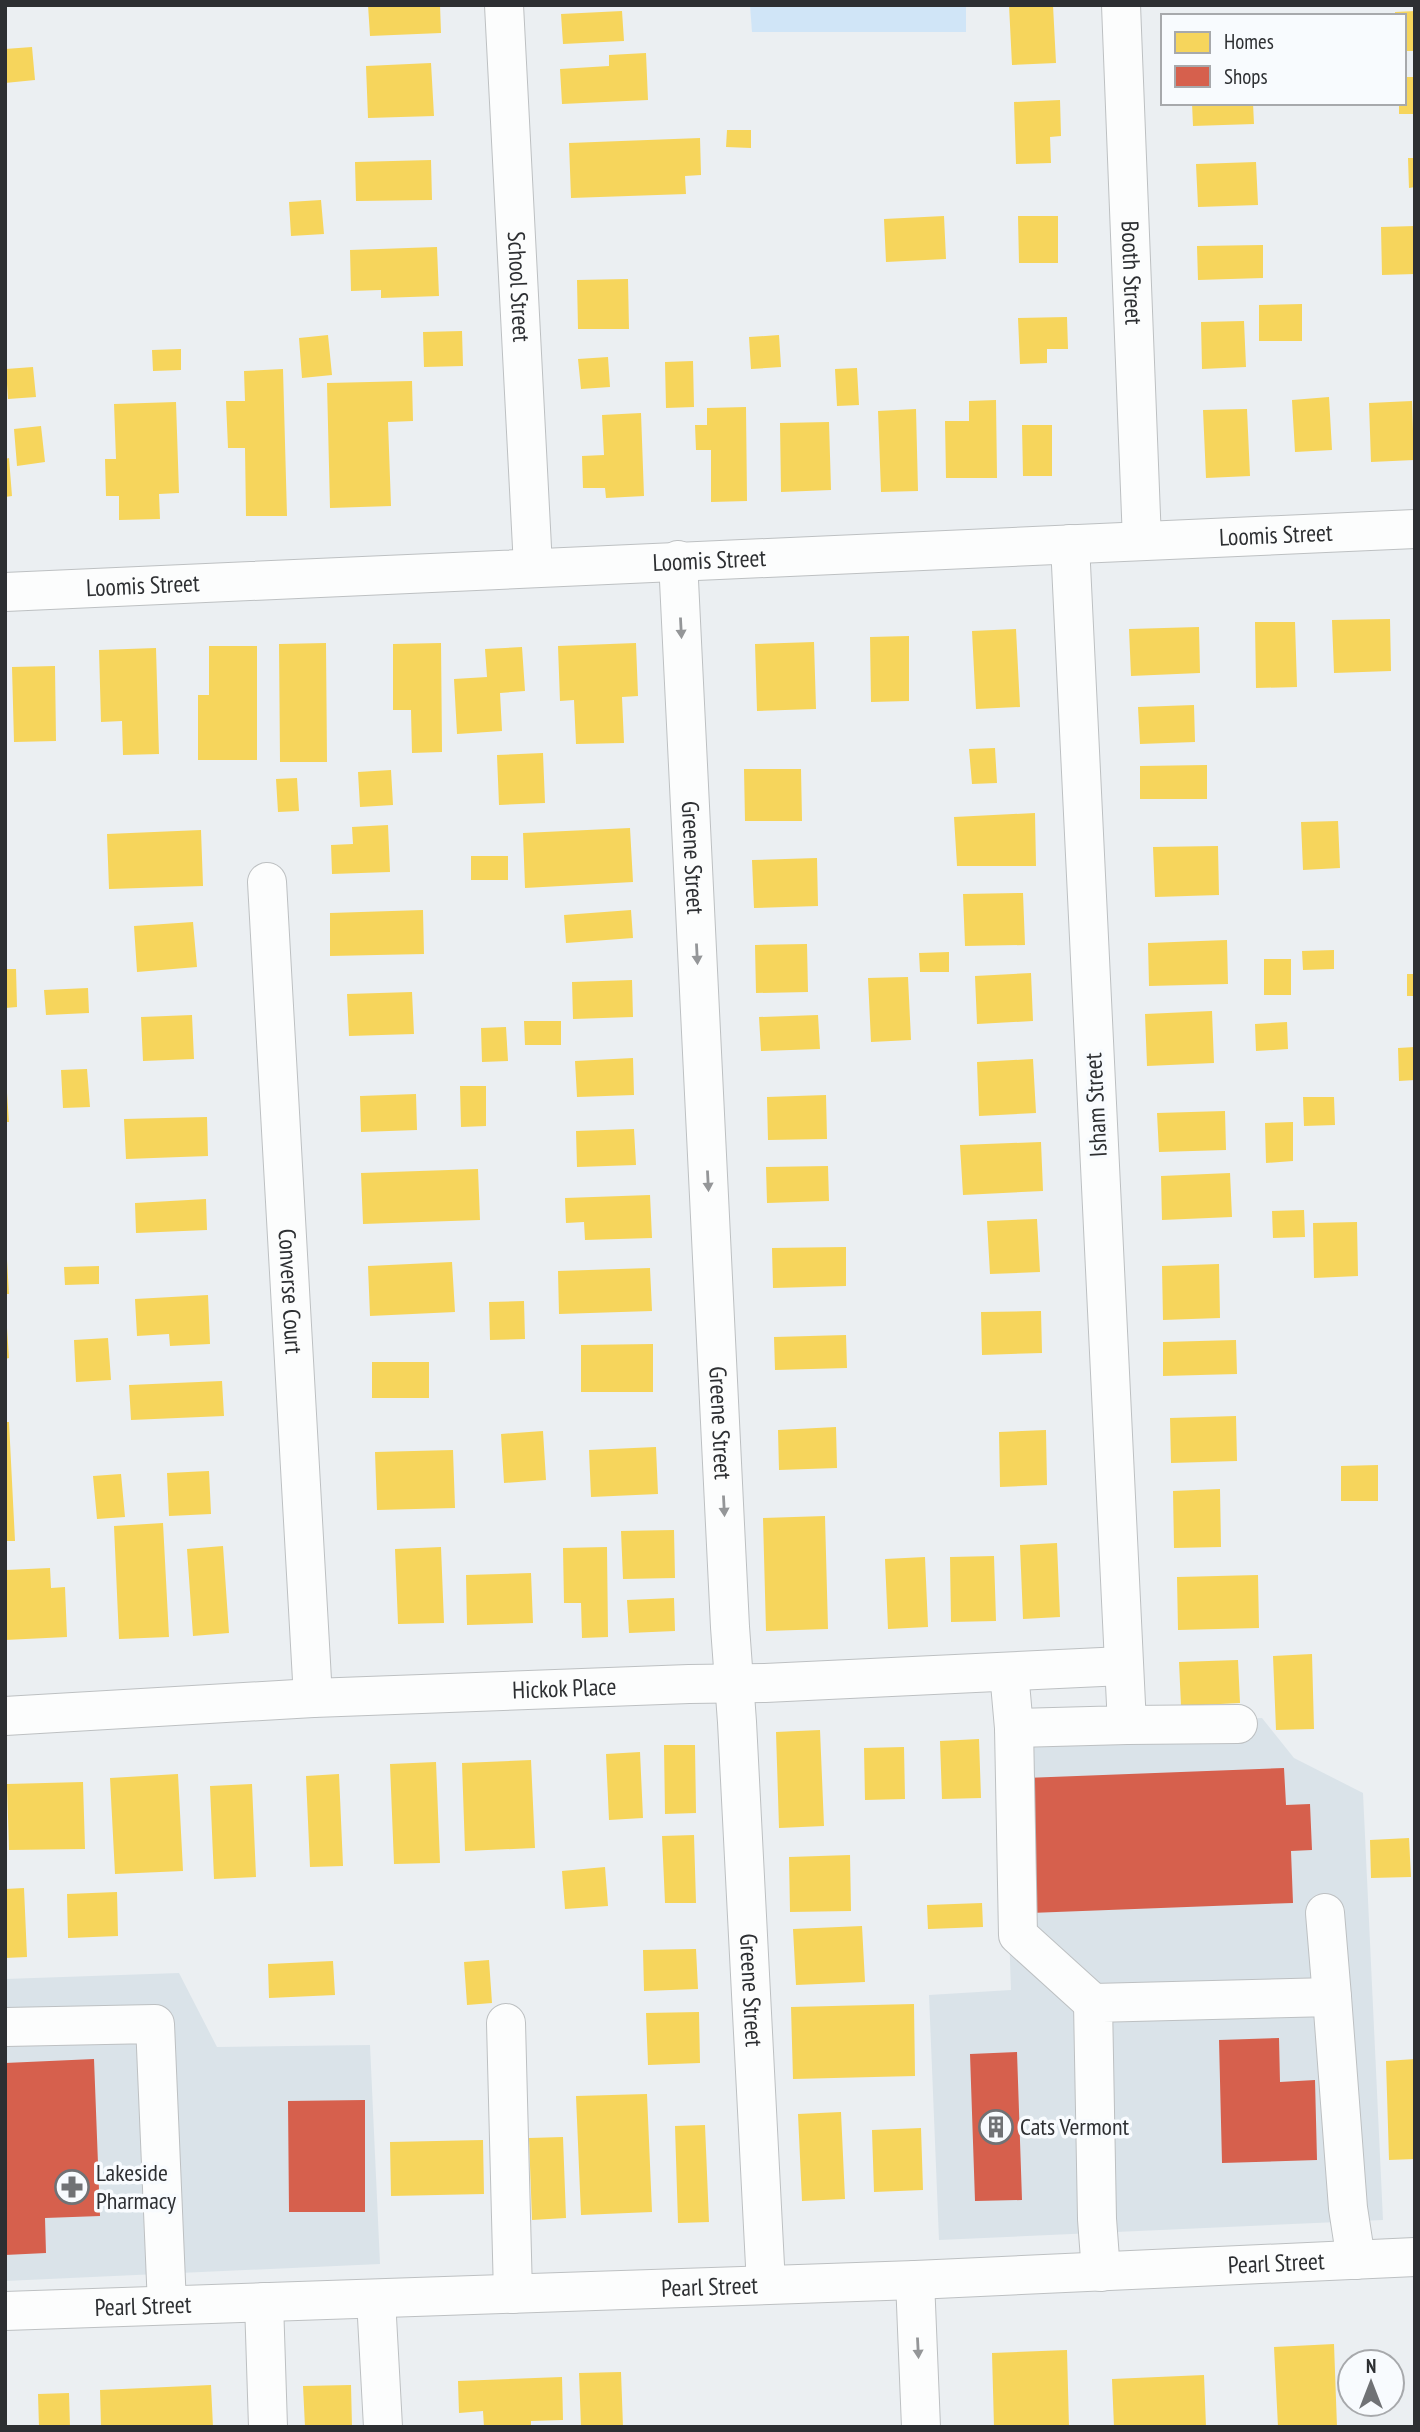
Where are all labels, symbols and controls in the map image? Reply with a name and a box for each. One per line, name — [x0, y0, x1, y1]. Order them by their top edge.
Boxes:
legend — [1161, 14, 1406, 105]
text: Homes — [1224, 28, 1274, 55]
text: Shops — [1224, 63, 1268, 90]
street label: Booth Street — [1114, 220, 1150, 326]
street label: School Street — [501, 231, 537, 343]
street label: Loomis Street — [1218, 517, 1333, 553]
street label: Loomis Street — [652, 542, 767, 578]
street label: Loomis Street — [85, 567, 201, 603]
one-way arrow — [676, 618, 687, 640]
street label: Greene Street — [675, 800, 711, 915]
one-way arrow — [692, 943, 703, 965]
street label: Isham Street — [1077, 1052, 1114, 1158]
one-way arrow — [703, 1170, 714, 1192]
street label: Converse Court — [272, 1228, 310, 1355]
street label: Greene Street — [702, 1366, 739, 1481]
one-way arrow — [719, 1495, 730, 1517]
street label: Hickok Place — [512, 1671, 617, 1706]
street label: Greene Street — [733, 1933, 770, 2048]
building icon: Cats Vermont — [977, 2108, 1015, 2146]
place label: Cats Vermont — [1020, 2111, 1129, 2142]
place label: Lakeside Pharmacy — [96, 2157, 176, 2216]
pharmacy icon: Lakeside Pharmacy — [53, 2168, 91, 2206]
street label: Pearl Street — [1227, 2245, 1325, 2281]
street label: Pearl Street — [661, 2269, 759, 2304]
street label: Pearl Street — [94, 2289, 192, 2323]
one-way arrow — [912, 2338, 923, 2360]
north arrow — [1336, 2348, 1406, 2418]
text: N — [1366, 2354, 1376, 2378]

